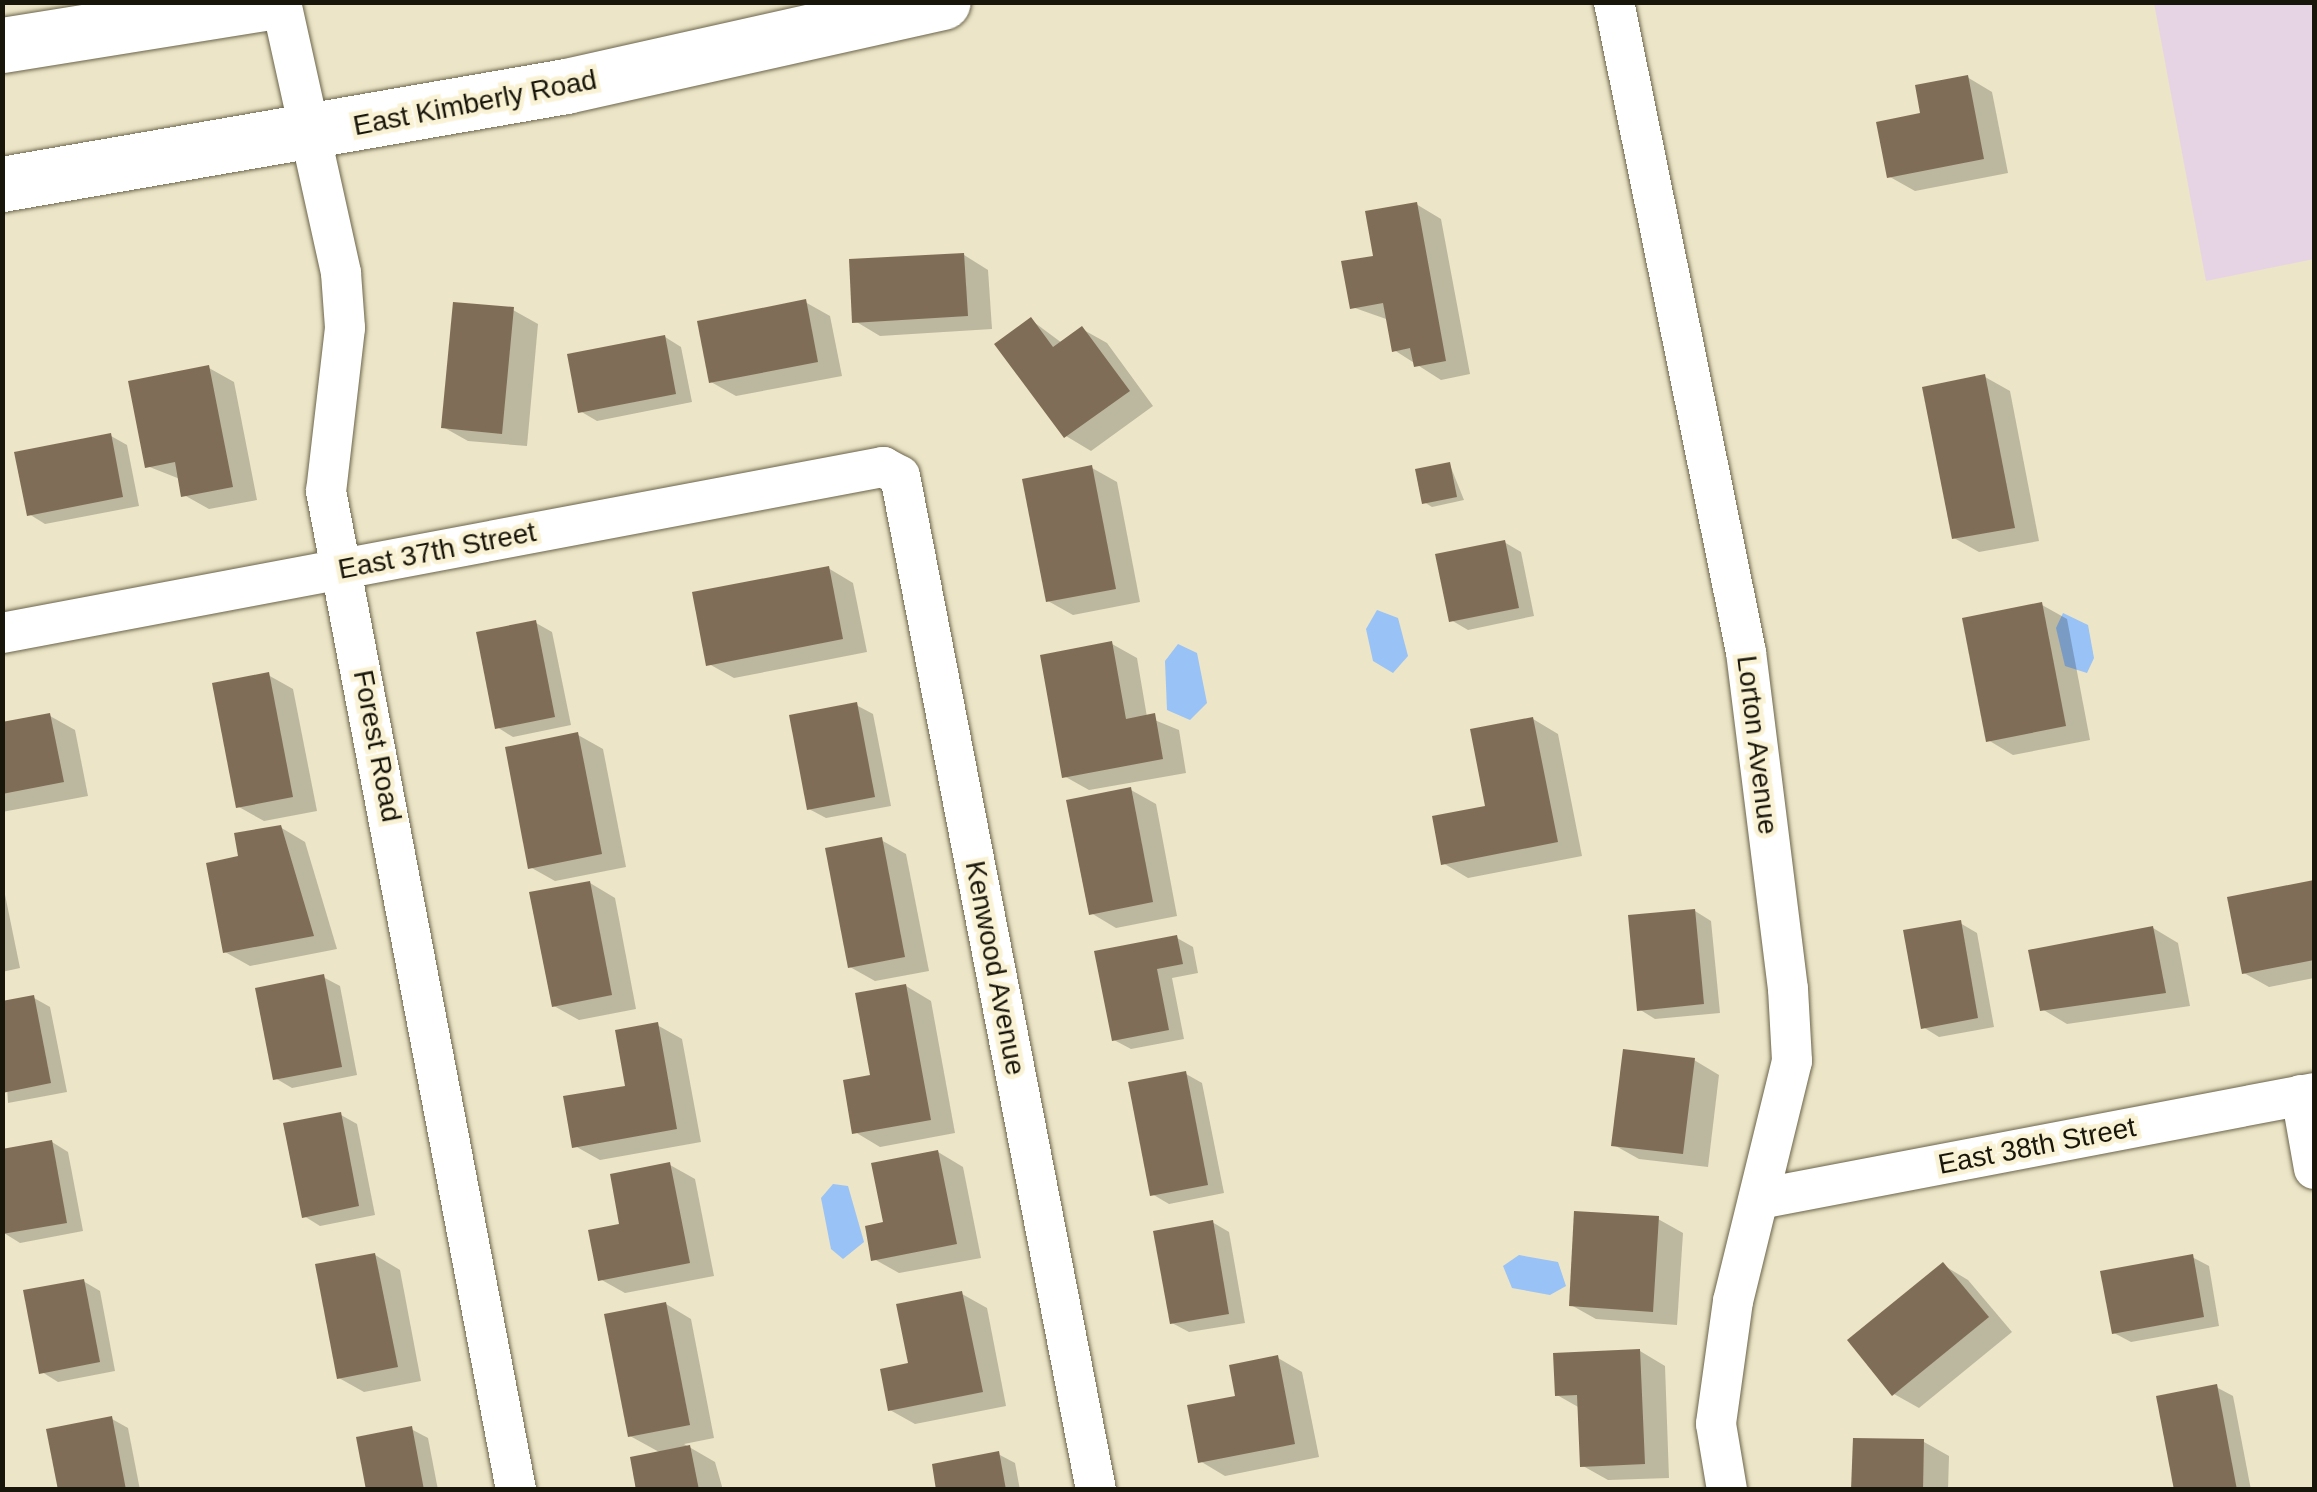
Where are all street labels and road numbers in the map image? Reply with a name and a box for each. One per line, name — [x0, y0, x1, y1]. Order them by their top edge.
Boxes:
street label: East Kimberly Road — [350, 63, 600, 143]
street label: East 37th Street — [335, 515, 539, 587]
street label: Lorton Avenue — [1729, 653, 1785, 837]
street label: Forest Road — [346, 667, 408, 825]
street label: Kenwood Avenue — [958, 857, 1032, 1079]
street label: East 38th Street — [1935, 1110, 2139, 1182]

